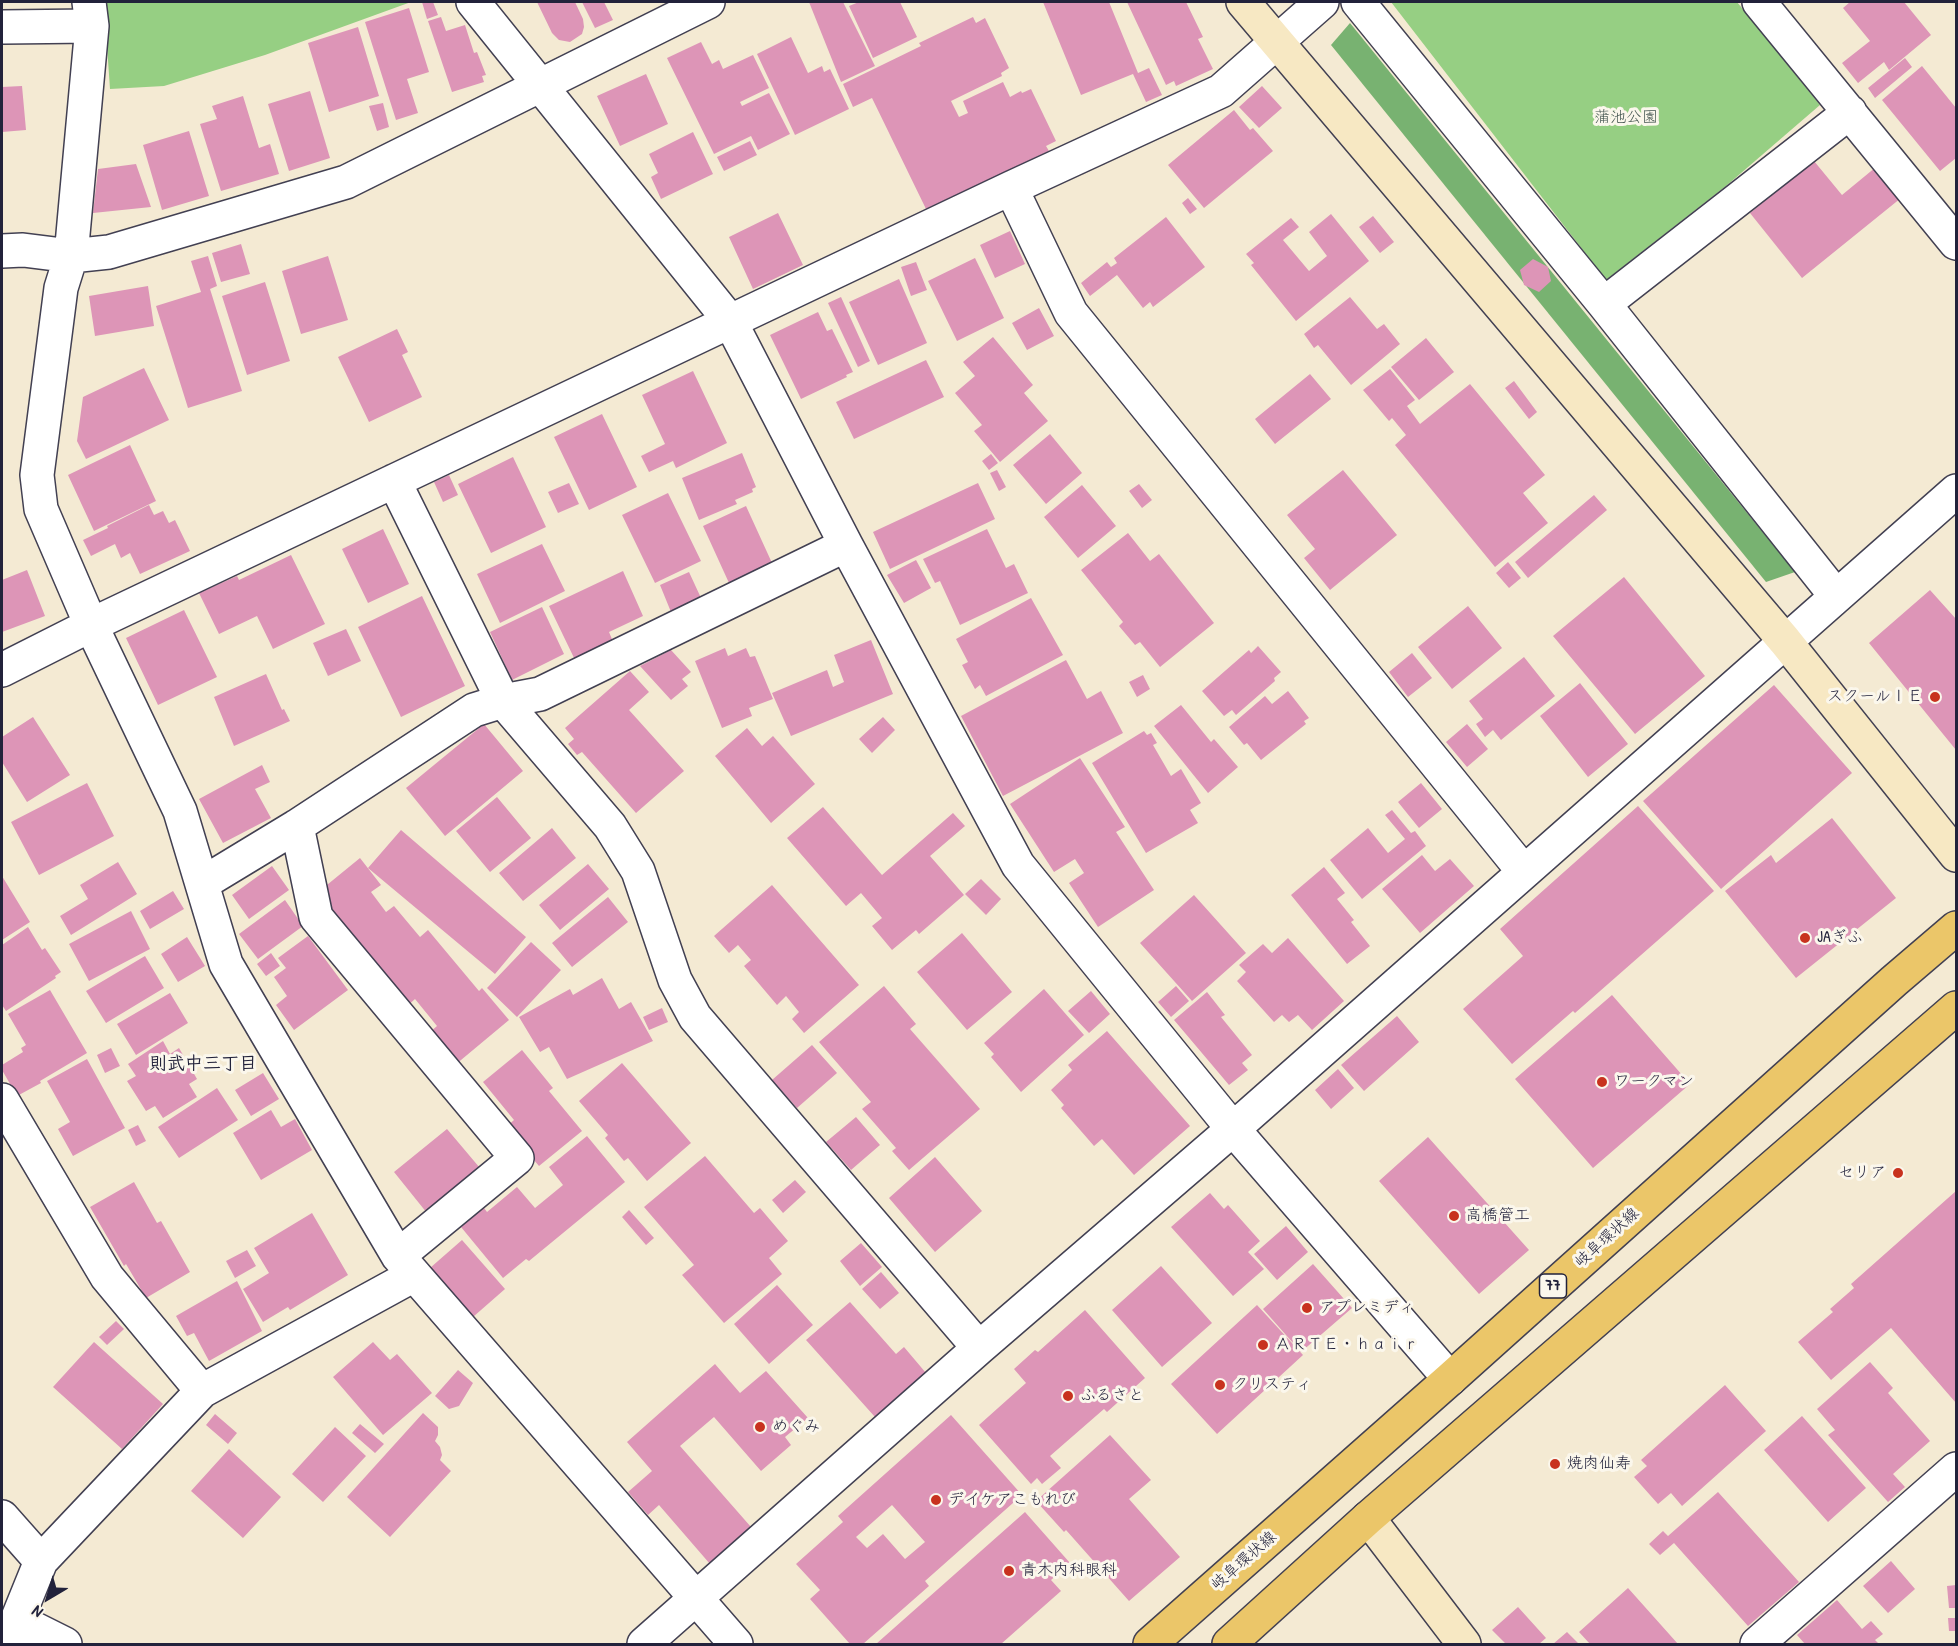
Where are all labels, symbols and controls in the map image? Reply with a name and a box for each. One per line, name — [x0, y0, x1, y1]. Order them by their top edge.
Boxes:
park label: 蒲池公園 — [1594, 108, 1658, 128]
place label: スクールＩＥ — [1827, 687, 1923, 707]
marker: スクールＩＥ — [1928, 690, 1942, 704]
place label: JAぎふ — [1817, 928, 1863, 948]
marker: JAぎふ — [1798, 931, 1812, 945]
district label: 則武中三丁目 — [149, 1053, 257, 1075]
place label: ワークマン — [1614, 1072, 1694, 1092]
marker: ワークマン — [1595, 1075, 1609, 1089]
place label: セリア — [1838, 1163, 1886, 1183]
marker: セリア — [1891, 1166, 1905, 1180]
street label: 岐阜環状線 — [1571, 1204, 1643, 1272]
place label: 高橋管工 — [1466, 1206, 1530, 1226]
marker: 高橋管工 — [1447, 1209, 1461, 1223]
road number: 77 — [1540, 1274, 1566, 1298]
place label: アプレミディ — [1319, 1298, 1415, 1318]
marker: アプレミディ — [1300, 1301, 1314, 1315]
place label: ＡＲＴＥ・ｈａｉｒ — [1275, 1335, 1419, 1355]
marker: ＡＲＴＥ・ｈａｉｒ — [1256, 1338, 1270, 1352]
place label: クリスティ — [1232, 1375, 1312, 1395]
marker: クリスティ — [1213, 1378, 1227, 1392]
place label: ふるさと — [1080, 1386, 1144, 1406]
marker: ふるさと — [1061, 1389, 1075, 1403]
place label: めぐみ — [772, 1417, 820, 1437]
marker: めぐみ — [753, 1420, 767, 1434]
place label: 焼肉仙寿 — [1567, 1454, 1631, 1474]
marker: 焼肉仙寿 — [1548, 1457, 1562, 1471]
place label: デイケアこもれび — [948, 1490, 1076, 1510]
marker: デイケアこもれび — [929, 1493, 943, 1507]
street label: 岐阜環状線 — [1208, 1528, 1280, 1594]
place label: 青木内科眼科 — [1021, 1561, 1117, 1581]
marker: 青木内科眼科 — [1002, 1564, 1016, 1578]
north arrow — [18, 1568, 78, 1628]
text: N — [27, 1601, 47, 1623]

